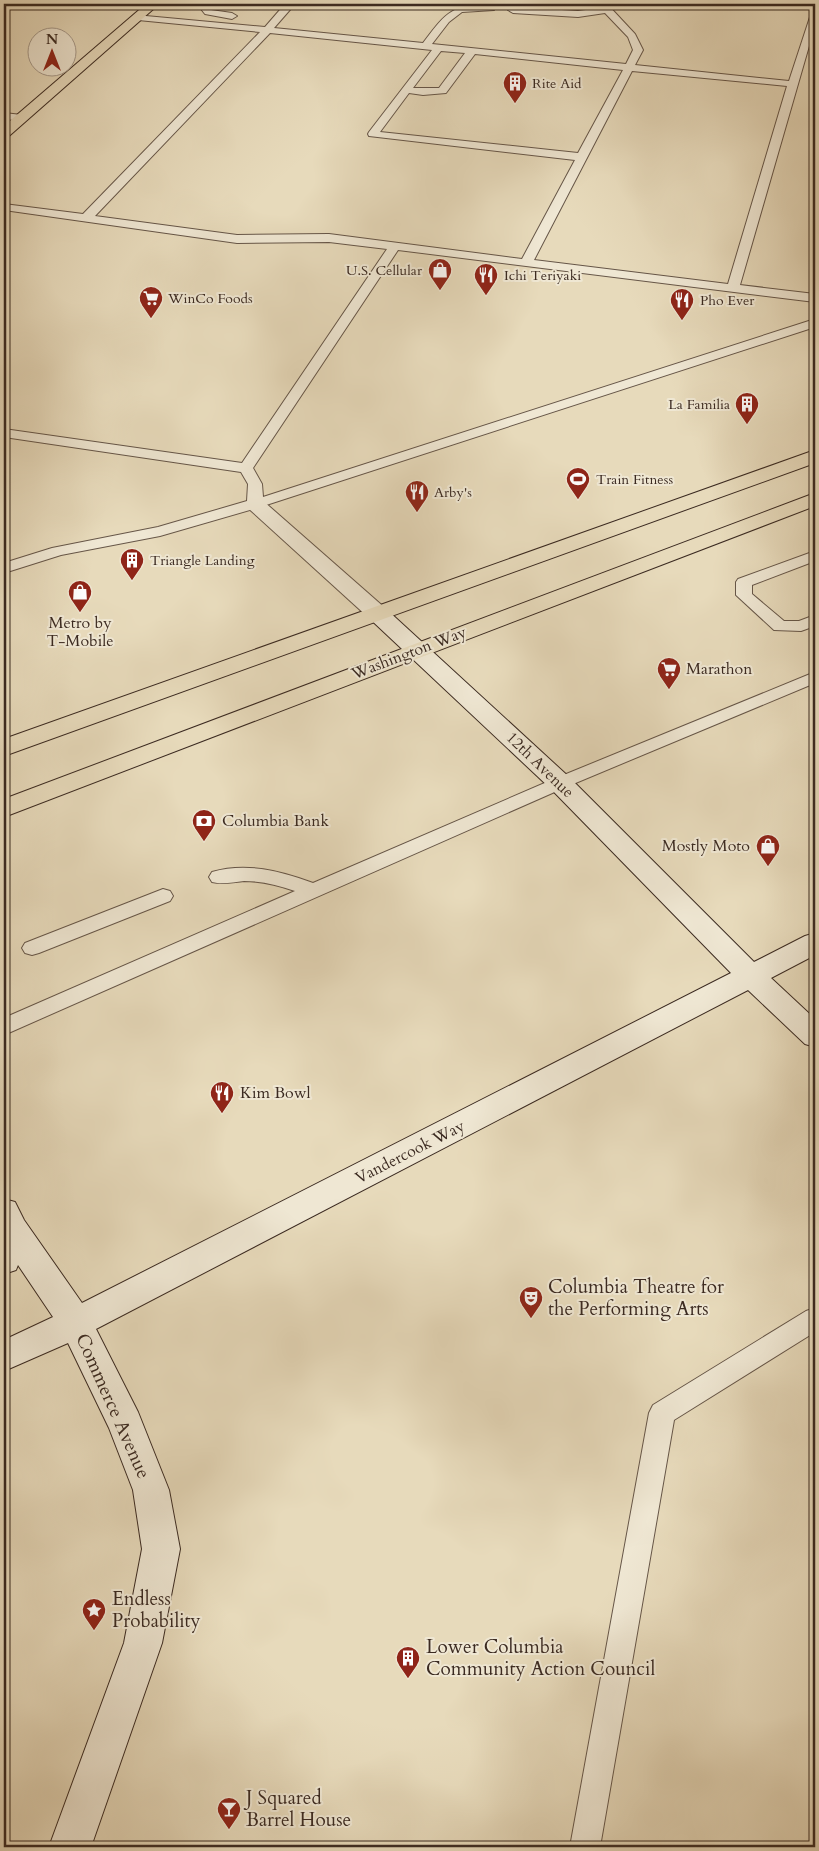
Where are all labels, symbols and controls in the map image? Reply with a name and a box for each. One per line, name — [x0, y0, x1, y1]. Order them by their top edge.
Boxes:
north arrow — [28, 28, 78, 78]
text: N — [46, 30, 58, 49]
building icon: Rite Aid — [502, 70, 528, 104]
place label: Rite Aid — [532, 74, 582, 93]
shop icon: U.S. Cellular — [427, 257, 453, 291]
place label: U.S. Cellular — [346, 261, 423, 280]
restaurant icon: Ichi Teriyaki — [473, 262, 499, 296]
place label: Ichi Teriyaki — [504, 266, 581, 285]
supermarket icon: WinCo Foods — [138, 285, 164, 319]
restaurant icon: Pho Ever — [669, 287, 695, 321]
place label: WinCo Foods — [167, 289, 253, 308]
place label: Pho Ever — [700, 291, 755, 310]
building icon: La Familia — [734, 391, 760, 425]
place label: La Familia — [668, 395, 730, 414]
sports icon: Train Fitness — [565, 466, 591, 500]
place label: Train Fitness — [596, 470, 673, 489]
restaurant icon: Arby's — [404, 479, 430, 513]
place label: Arby's — [434, 483, 472, 502]
building icon: Triangle Landing — [119, 547, 145, 581]
place label: Triangle Landing — [150, 551, 255, 570]
shop icon: Metro by T-Mobile — [67, 579, 93, 613]
place label: Metro by T-Mobile — [46, 612, 114, 652]
street label: Washington Way — [347, 621, 470, 685]
supermarket icon: Marathon — [656, 656, 682, 690]
place label: Marathon — [686, 658, 752, 680]
street label: 12th Avenue — [501, 727, 579, 803]
bank icon: Columbia Bank — [191, 808, 217, 842]
place label: Columbia Bank — [222, 810, 329, 832]
shop icon: Mostly Moto — [755, 833, 781, 867]
place label: Mostly Moto — [662, 835, 750, 857]
restaurant icon: Kim Bowl — [209, 1080, 235, 1114]
place label: Kim Bowl — [240, 1082, 311, 1104]
street label: Vandercook Way — [352, 1115, 469, 1189]
place label: Columbia Theatre for the Performing Arts — [548, 1274, 724, 1322]
theatre icon: Columbia Theatre for the Performing Arts — [518, 1285, 544, 1319]
street label: Commerce Avenue — [69, 1329, 157, 1483]
place label: Endless Probability — [112, 1586, 201, 1634]
place icon: Endless Probability — [81, 1597, 107, 1631]
place label: Lower Columbia Community Action Council — [426, 1634, 655, 1682]
building icon: Lower Columbia Community Action Council — [395, 1645, 421, 1679]
place label: J Squared Barrel House — [243, 1785, 351, 1833]
bar icon: J Squared Barrel House — [216, 1796, 242, 1830]

